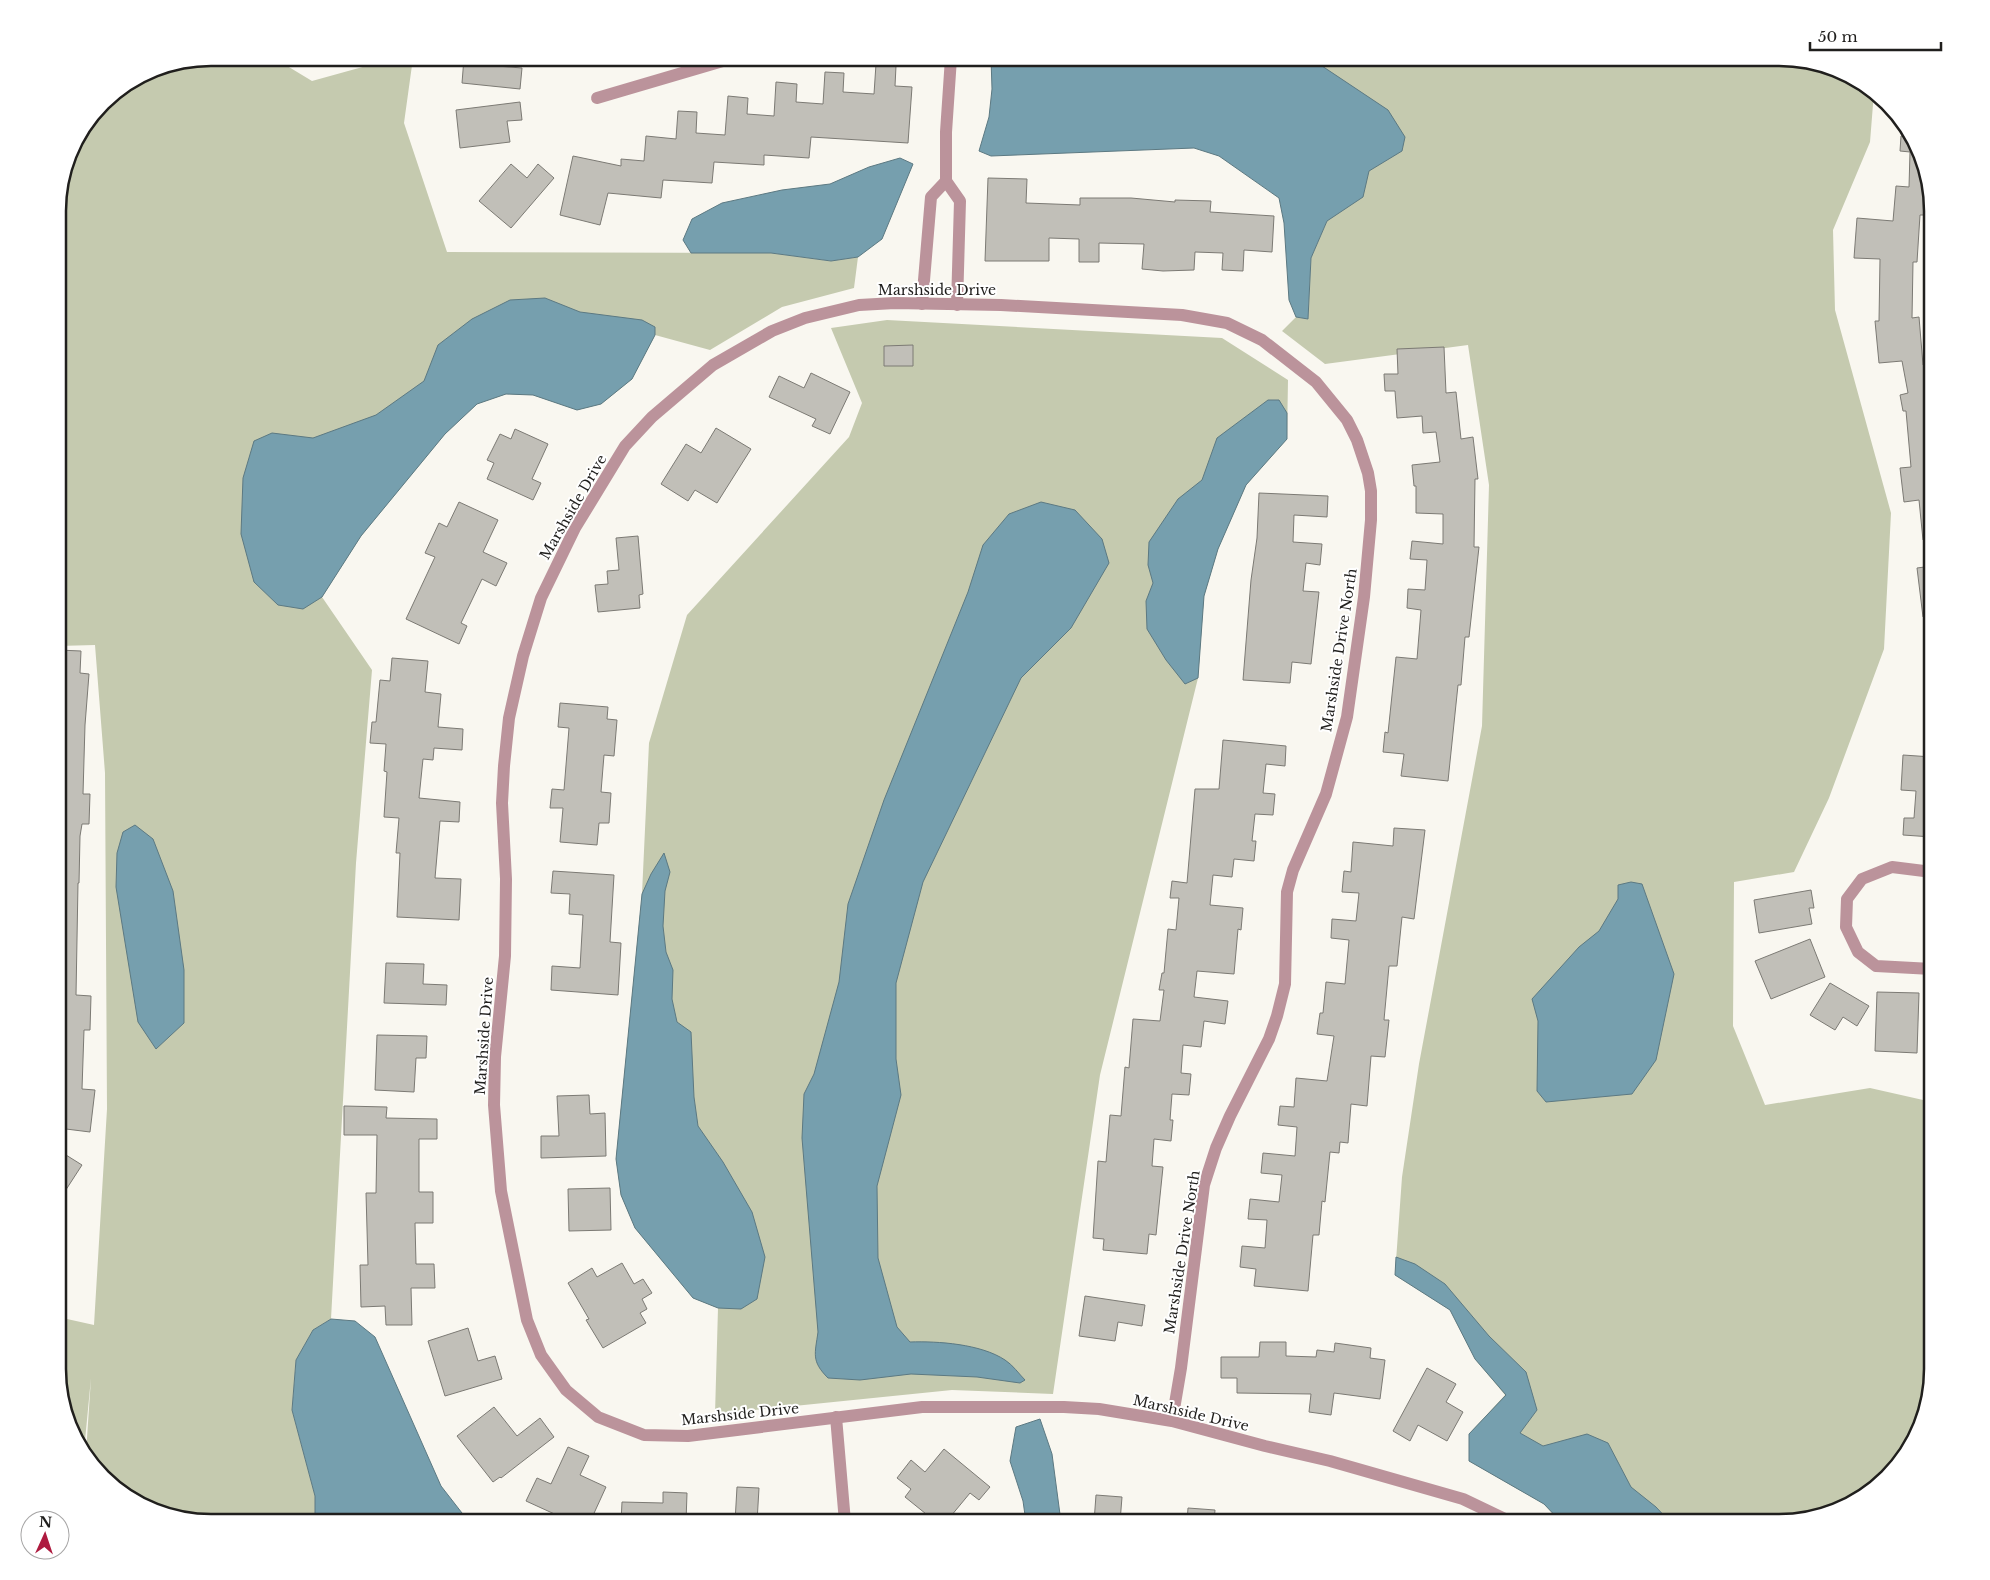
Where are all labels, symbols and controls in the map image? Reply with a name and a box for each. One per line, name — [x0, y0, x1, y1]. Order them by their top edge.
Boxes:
scale bar — [1810, 20, 1941, 52]
text: 50 m — [1818, 27, 1858, 46]
street label: Marshside Drive — [878, 281, 996, 299]
street label: Marshside Drive — [536, 451, 610, 563]
street label: Marshside Drive North — [1317, 567, 1361, 733]
street label: Marshside Drive — [471, 976, 497, 1096]
street label: Marshside Drive North — [1160, 1169, 1204, 1335]
street label: Marshside Drive — [1131, 1391, 1251, 1435]
street label: Marshside Drive — [680, 1399, 800, 1429]
north arrow — [20, 1510, 70, 1560]
text: N — [39, 1513, 53, 1531]

